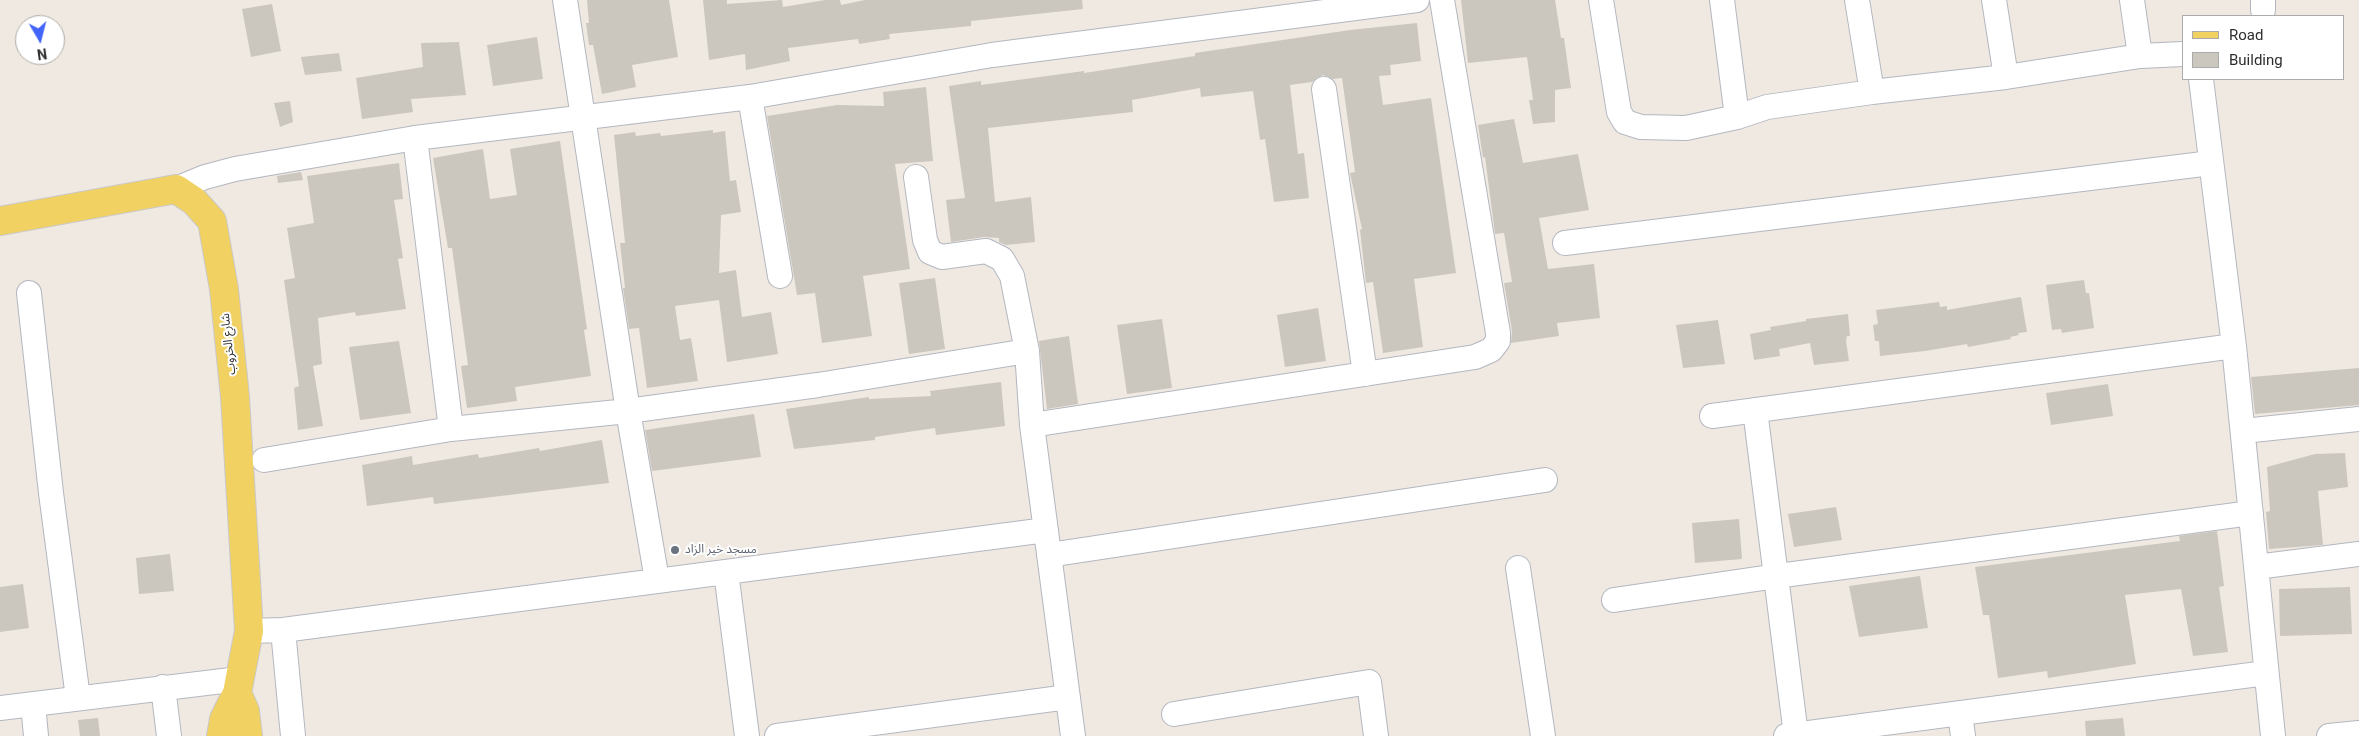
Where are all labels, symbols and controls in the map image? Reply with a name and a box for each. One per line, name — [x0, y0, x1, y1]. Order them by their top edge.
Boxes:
north arrow — [15, 15, 65, 65]
legend — [2182, 15, 2344, 80]
text: Road — [2229, 26, 2263, 44]
text: N — [36, 45, 48, 62]
text: Building — [2229, 51, 2283, 69]
street label: شارع الخروب — [219, 312, 239, 376]
place label: مسجد خير الزاد — [685, 543, 757, 557]
marker: مسجد خير الزاد — [669, 544, 681, 556]

